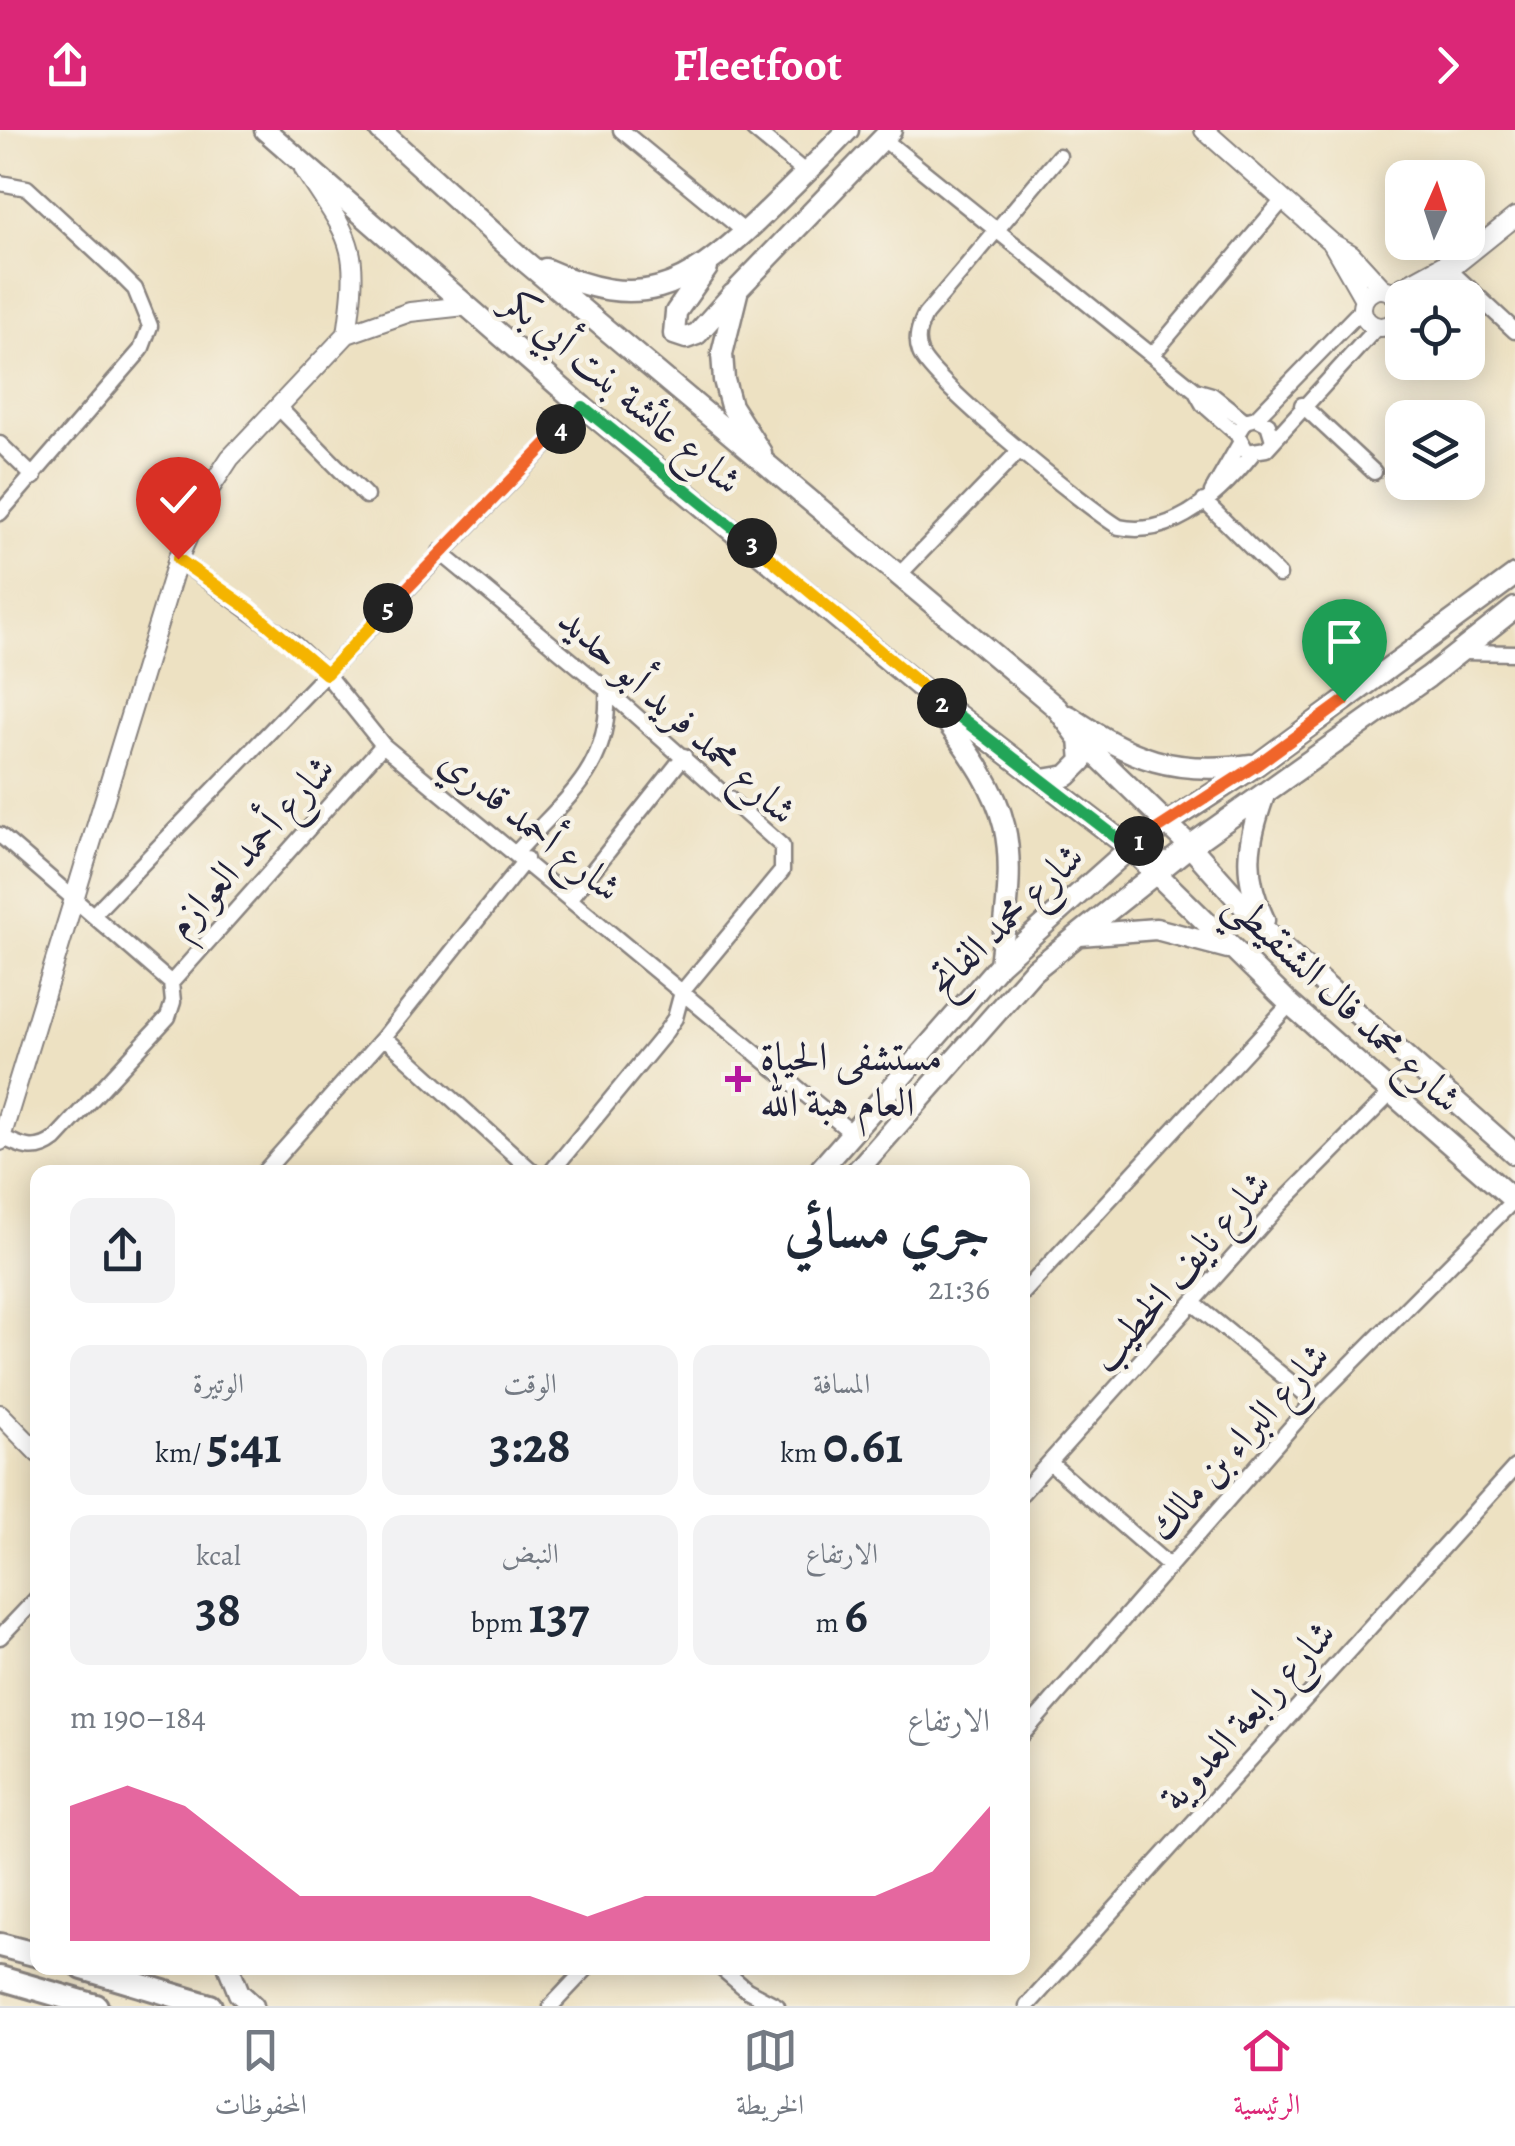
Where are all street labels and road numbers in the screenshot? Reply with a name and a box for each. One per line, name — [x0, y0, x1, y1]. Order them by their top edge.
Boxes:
street label: شارع عائشة بنت أبي بكر — [485, 271, 755, 512]
street label: شارع محمد فريد أبو حديد — [543, 592, 810, 842]
street label: شارع أحمد قدري — [424, 733, 634, 919]
street label: شارع أحمد العوازم — [152, 742, 352, 954]
street label: شارع محمد الفاتح — [914, 830, 1100, 1012]
street label: شارع محمد فال الشنقيطي — [1207, 877, 1474, 1132]
street label: شارع نايف الخطيب — [1077, 1158, 1288, 1388]
street label: شارع البراء بن مالك — [1134, 1330, 1346, 1556]
street label: شارع رابعة العدوية — [1146, 1607, 1352, 1827]

